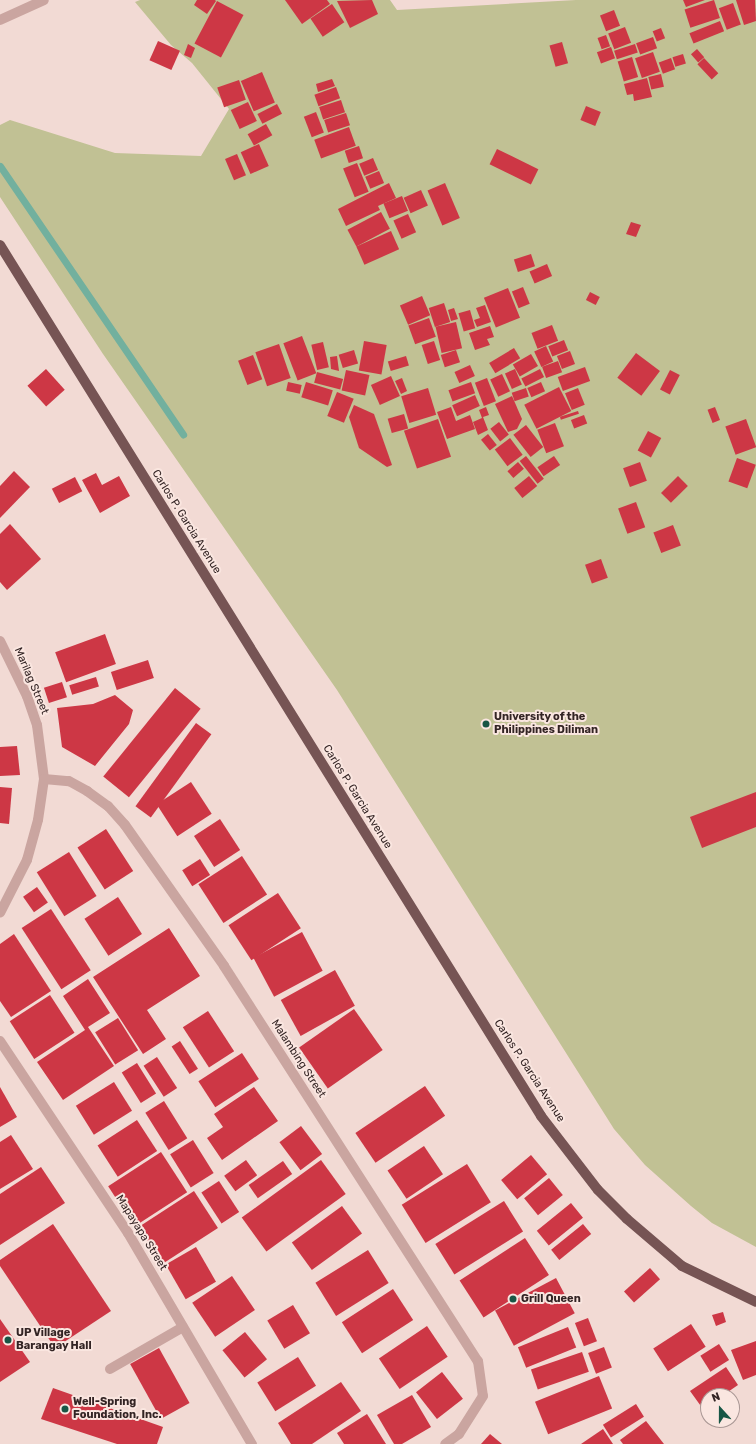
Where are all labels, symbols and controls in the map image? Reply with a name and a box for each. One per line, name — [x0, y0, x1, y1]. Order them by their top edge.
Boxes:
street label: Carlos P. Garcia Avenue — [149, 468, 223, 576]
street label: Marilag Street — [11, 646, 51, 716]
place label: University of the Philippines Diliman — [494, 711, 598, 737]
marker: University of the Philippines Diliman — [481, 719, 491, 729]
street label: Carlos P. Garcia Avenue — [320, 743, 394, 851]
street label: Carlos P. Garcia Avenue — [491, 1017, 567, 1125]
street label: Malambing Street — [268, 1018, 328, 1100]
street label: Mapayapa Street — [113, 1193, 169, 1273]
place label: Grill Queen — [521, 1292, 581, 1306]
marker: Grill Queen — [508, 1294, 518, 1304]
place label: UP Village Barangay Hall — [16, 1327, 92, 1353]
marker: UP Village Barangay Hall — [3, 1335, 13, 1345]
north arrow — [700, 1388, 740, 1428]
text: N — [710, 1390, 722, 1405]
place label: Well-Spring Foundation, Inc. — [73, 1396, 162, 1422]
marker: Well-Spring Foundation, Inc. — [60, 1404, 70, 1414]

